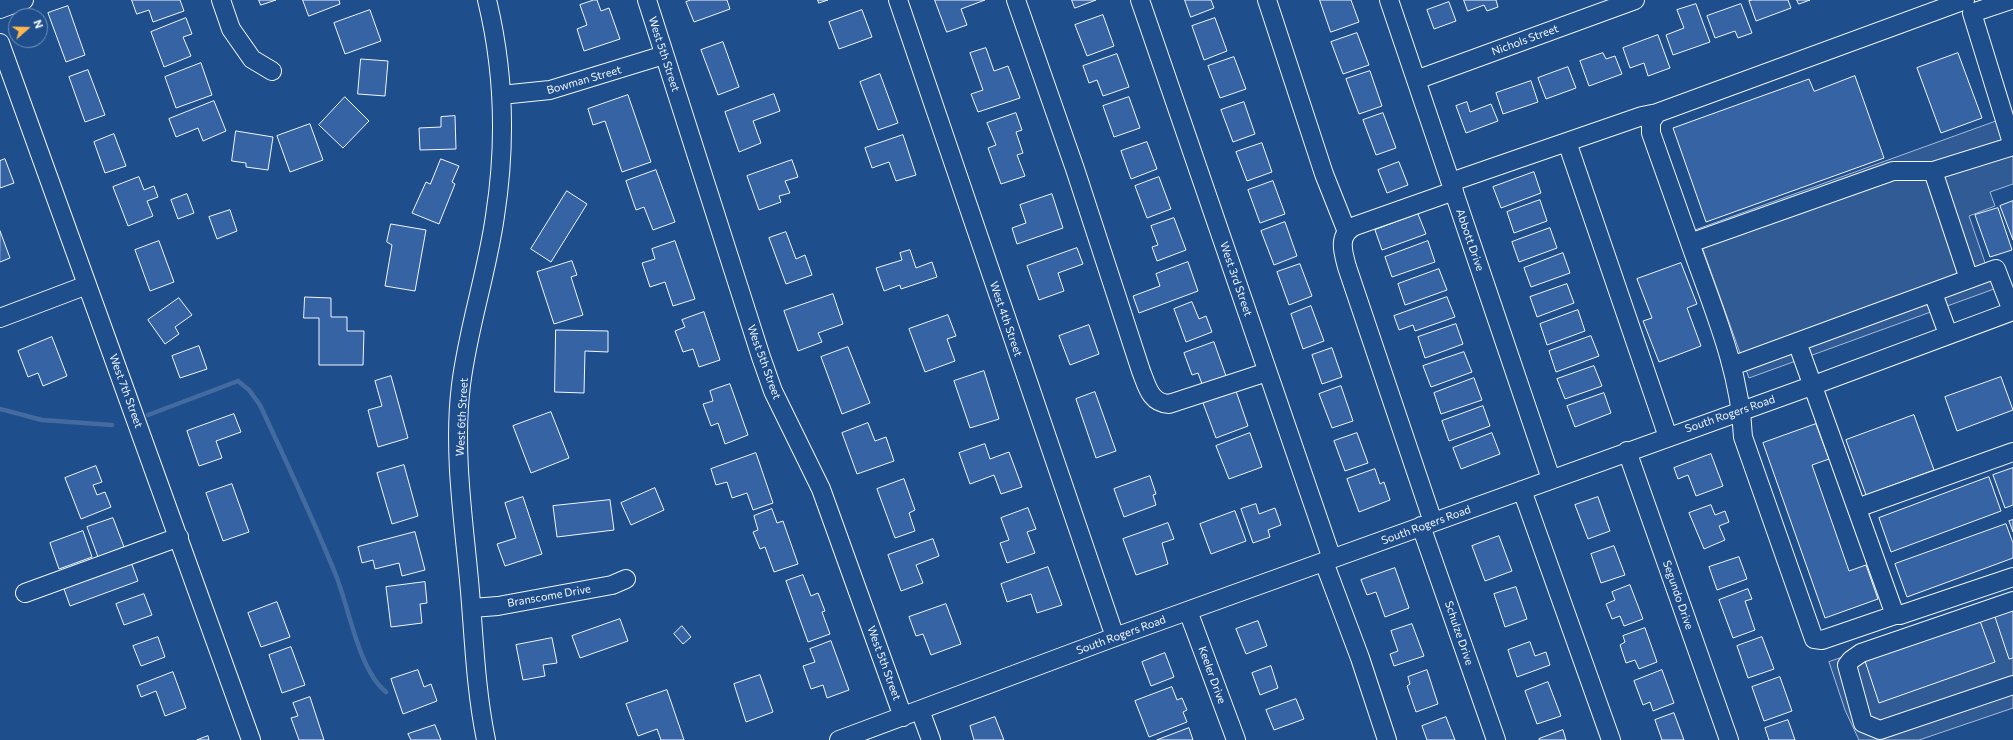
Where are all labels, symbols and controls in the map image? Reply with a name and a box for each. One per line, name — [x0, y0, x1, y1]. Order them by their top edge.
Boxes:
north arrow — [8, 8, 48, 48]
street label: West 5th Street — [646, 15, 682, 93]
text: N — [31, 18, 46, 30]
street label: Nichols Street — [1490, 22, 1560, 58]
street label: Bowman Street — [545, 63, 623, 97]
street label: Abbott Drive — [1453, 207, 1487, 273]
street label: West 3rd Street — [1217, 240, 1255, 318]
street label: West 4th Street — [987, 280, 1025, 358]
street label: West 5th Street — [744, 323, 784, 401]
street label: West 7th Street — [107, 352, 145, 430]
street label: West 6th Street — [453, 377, 471, 457]
street label: South Rogers Road — [1683, 392, 1777, 436]
street label: South Rogers Road — [1379, 503, 1473, 547]
street label: Segundo Drive — [1660, 559, 1696, 631]
street label: Branscome Drive — [506, 582, 592, 610]
street label: Schulze Drive — [1442, 599, 1476, 667]
street label: South Rogers Road — [1074, 613, 1168, 657]
street label: West 5th Street — [864, 624, 904, 702]
street label: Keeler Drive — [1195, 644, 1229, 706]

